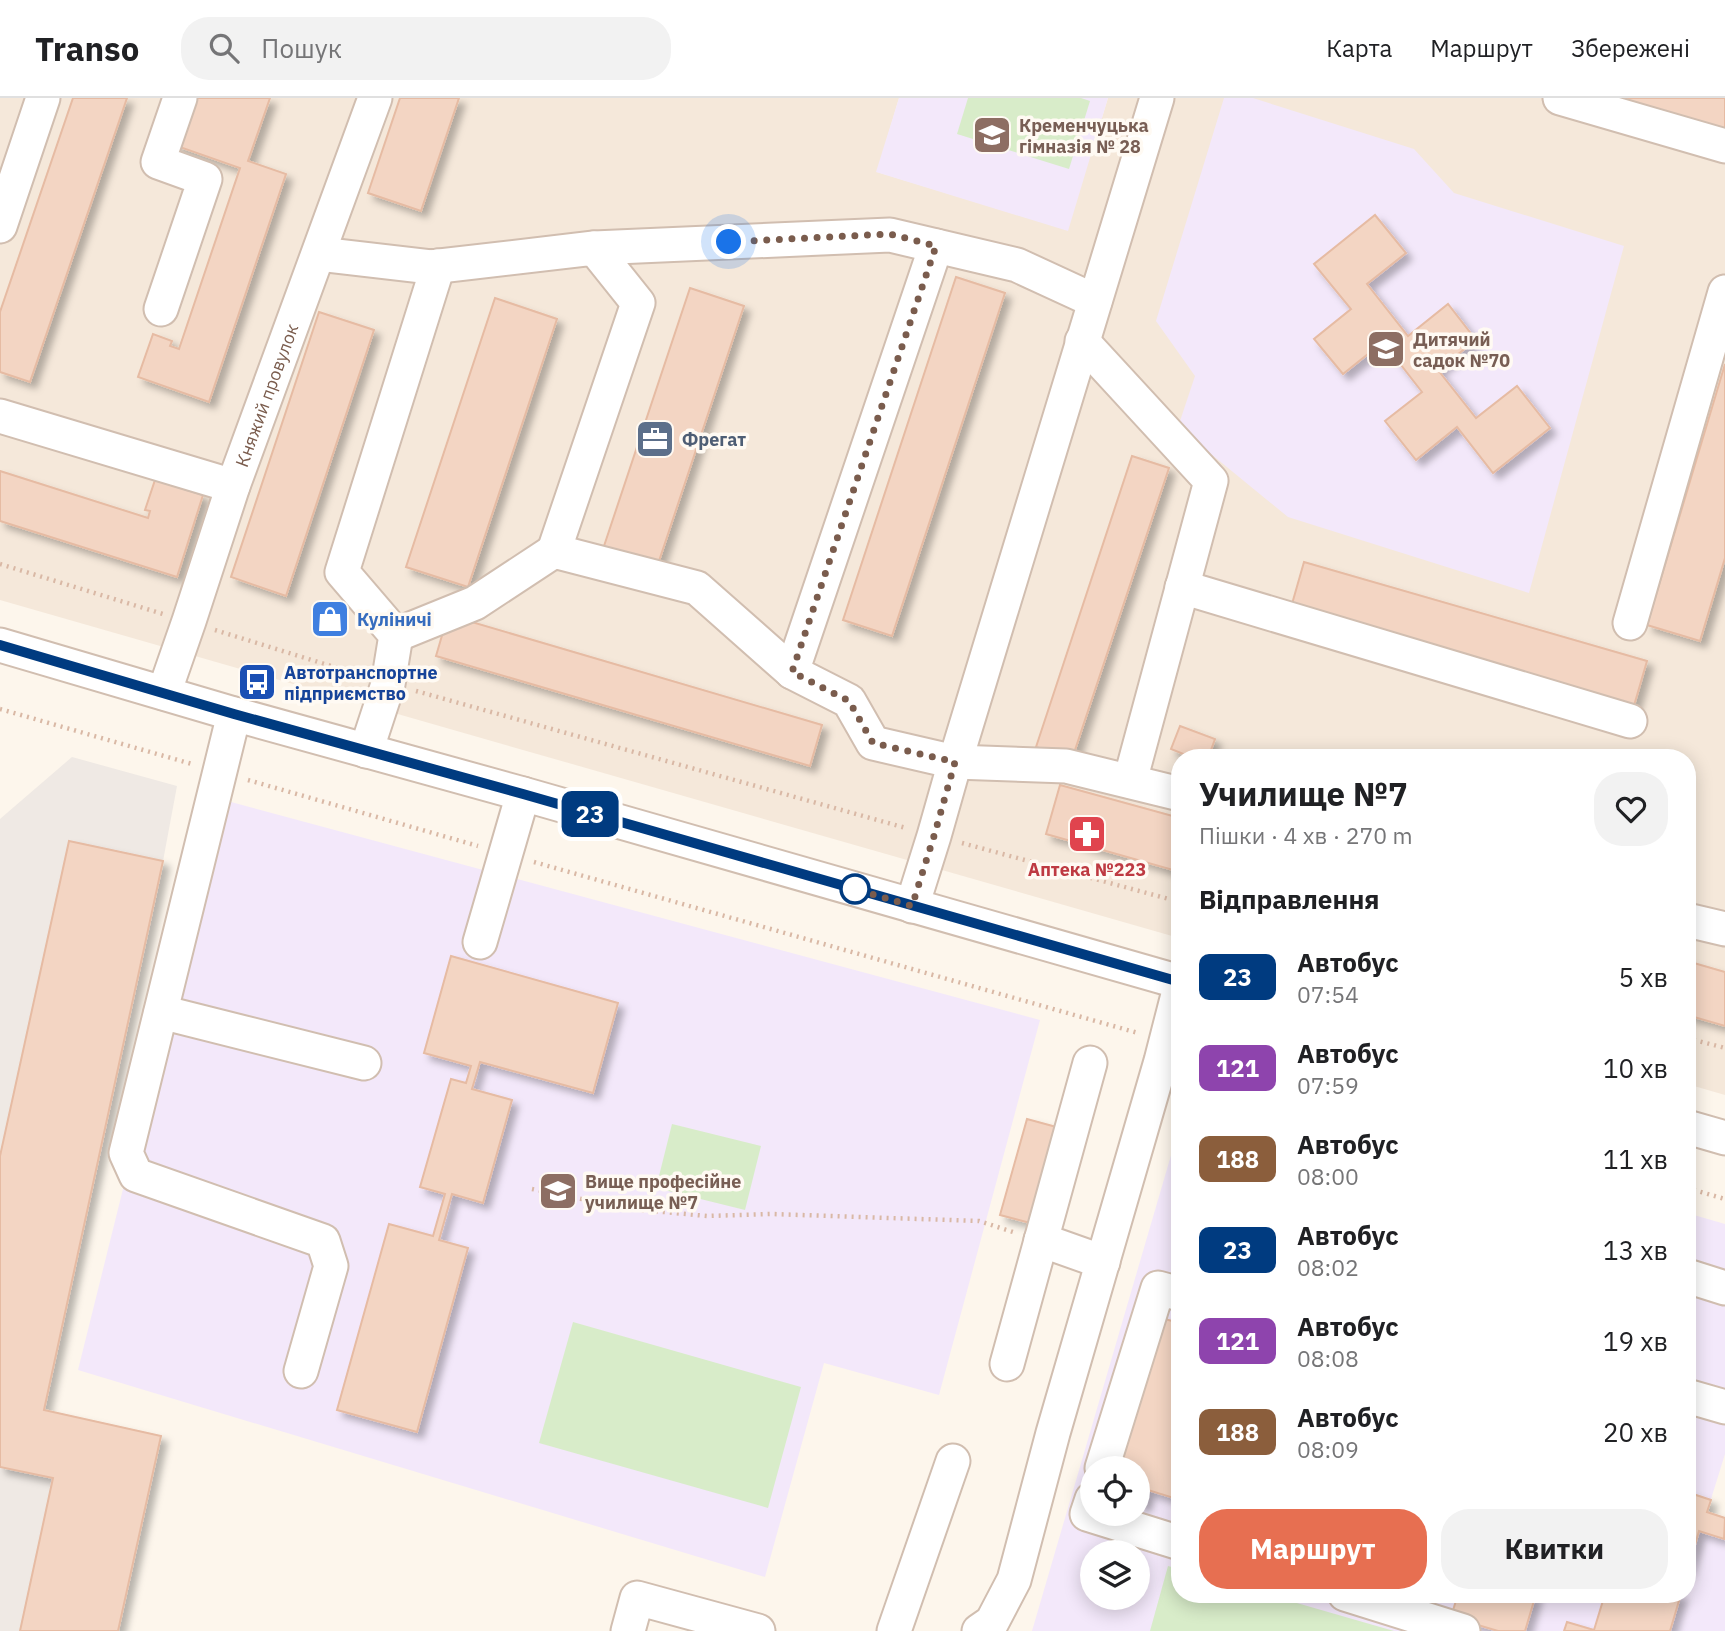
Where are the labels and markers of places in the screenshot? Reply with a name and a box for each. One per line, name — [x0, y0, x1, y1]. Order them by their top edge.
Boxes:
school or university icon: Кременчуцька гімназія № 28 — [971, 114, 1013, 156]
place label: Кременчуцька гімназія № 28 — [1019, 114, 1149, 158]
school or university icon: Дитячий садок №70 — [1365, 328, 1407, 370]
place label: Дитячий садок №70 — [1413, 328, 1510, 372]
office icon: Фрегат — [634, 418, 676, 460]
place label: Фрегат — [682, 428, 746, 451]
shop icon: Куліничі — [309, 598, 351, 640]
place label: Куліничі — [357, 608, 432, 631]
bus stop icon: Автотранспортне підприємство — [236, 661, 278, 703]
place label: Автотранспортне підприємство — [284, 661, 438, 705]
pharmacy icon: Аптека №223 — [1066, 813, 1108, 855]
place label: Аптека №223 — [1028, 858, 1146, 881]
unlabelled marker — [840, 874, 870, 904]
school or university icon: Вище професійне училище №7 — [537, 1170, 579, 1212]
place label: Вище професійне училище №7 — [585, 1170, 741, 1214]

